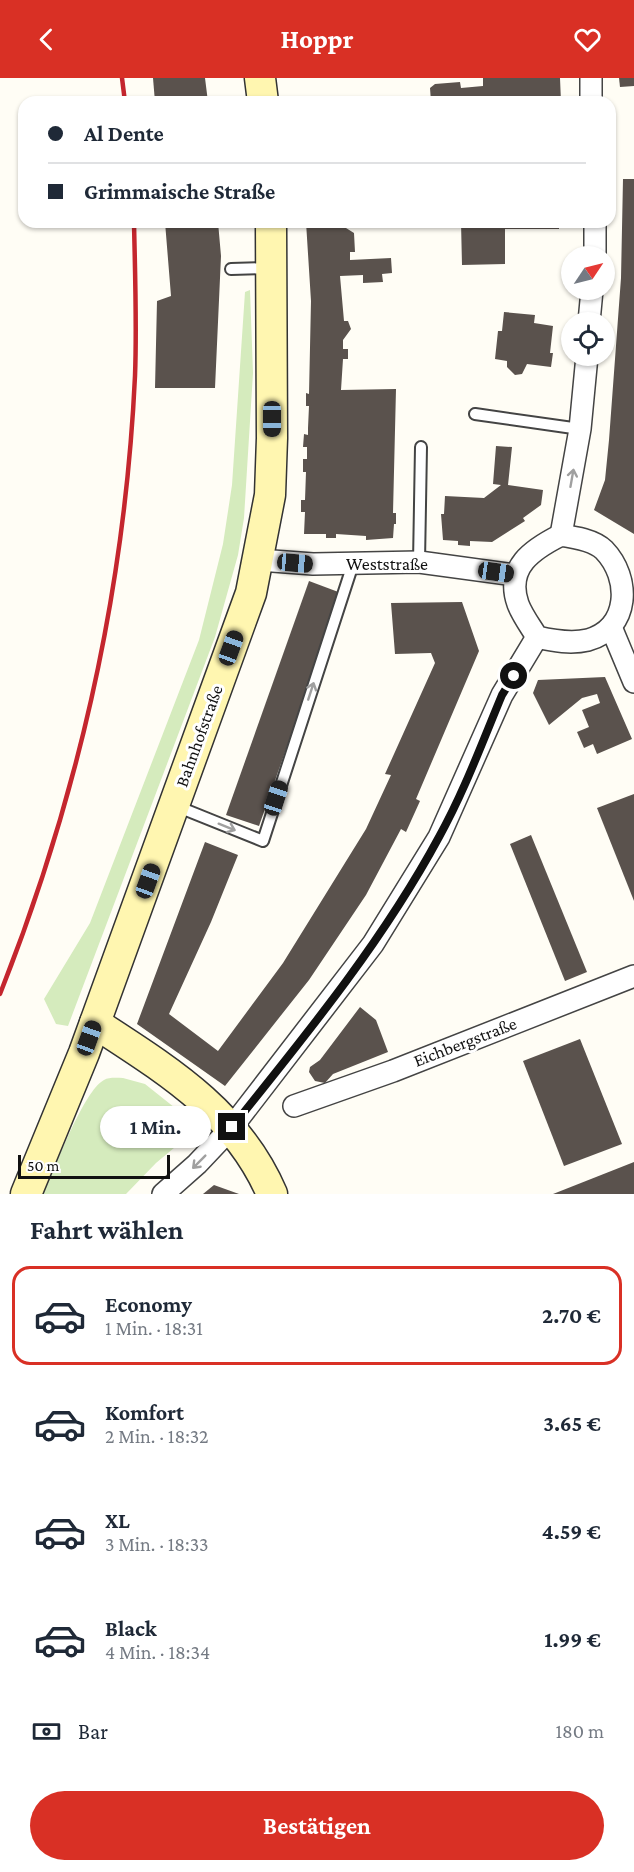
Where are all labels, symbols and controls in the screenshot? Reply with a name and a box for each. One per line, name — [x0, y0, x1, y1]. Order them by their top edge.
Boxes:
icon: back — [30, 23, 63, 56]
icon: heart — [571, 23, 604, 56]
text: Hoppr — [280, 24, 354, 54]
text: Al Dente — [84, 121, 164, 146]
text: Grimmaische Straße — [84, 179, 275, 204]
north arrow — [561, 246, 615, 300]
map controls — [561, 246, 615, 366]
button: locate — [561, 312, 615, 366]
car — [263, 401, 281, 437]
one-way arrow — [566, 468, 577, 488]
car — [276, 552, 314, 574]
street label: Weststraße — [346, 554, 428, 574]
car — [477, 561, 515, 583]
car — [216, 628, 246, 668]
route start — [500, 662, 527, 689]
street label: Bahnhofstraße — [171, 682, 227, 790]
one-way arrow — [307, 682, 318, 701]
car — [262, 778, 290, 818]
one-way arrow — [218, 822, 236, 833]
car — [133, 861, 163, 901]
street label: Eichbergstraße — [411, 1013, 519, 1071]
car — [74, 1018, 104, 1058]
callout: 1 Min. — [100, 1106, 211, 1148]
route end — [218, 1113, 245, 1140]
text: 1 Min. — [130, 1116, 181, 1138]
scale bar — [18, 1152, 170, 1180]
one-way arrow — [192, 1154, 207, 1169]
text: 50 m — [27, 1157, 59, 1174]
text: Fahrt wählen — [30, 1215, 183, 1245]
icon: car — [33, 1289, 87, 1343]
text: Economy — [105, 1292, 192, 1317]
text: 2.70 € — [542, 1303, 601, 1328]
text: 1 Min. · 18:31 — [105, 1317, 203, 1339]
icon: car — [33, 1397, 87, 1451]
text: Komfort — [105, 1400, 184, 1425]
text: 3.65 € — [543, 1411, 601, 1436]
text: 2 Min. · 18:32 — [105, 1425, 209, 1447]
icon: car — [33, 1505, 87, 1559]
text: XL — [105, 1508, 130, 1533]
text: 4.59 € — [542, 1519, 601, 1544]
text: 3 Min. · 18:33 — [105, 1533, 209, 1555]
icon: car — [33, 1613, 87, 1667]
text: Black — [105, 1616, 157, 1641]
text: 1.99 € — [544, 1627, 601, 1652]
text: 4 Min. · 18:34 — [105, 1641, 210, 1663]
icon: cash — [30, 1715, 63, 1748]
text: Bar — [78, 1719, 108, 1744]
text: 180 m — [555, 1720, 604, 1742]
button: Bestätigen — [30, 1791, 604, 1860]

